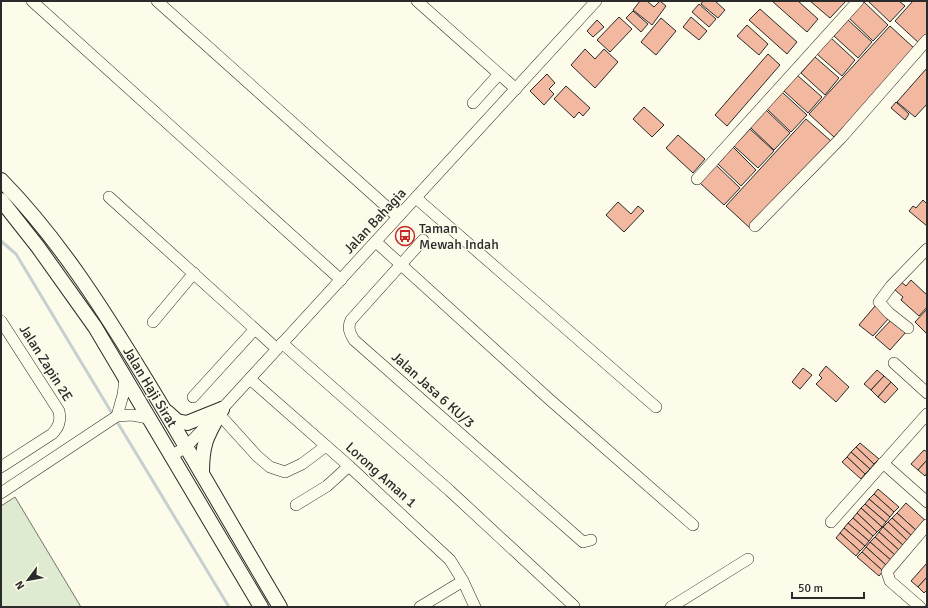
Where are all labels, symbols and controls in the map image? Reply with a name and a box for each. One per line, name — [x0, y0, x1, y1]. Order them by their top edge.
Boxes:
street label: Jalan Bahagia — [340, 185, 410, 257]
place label: Taman Mewah Indah — [419, 220, 499, 253]
bus stop icon: Taman Mewah Indah — [394, 225, 416, 247]
street label: Jalan Zapin 2E — [16, 322, 76, 405]
street label: Jalan Haji Sirat — [119, 344, 181, 430]
street label: Jalan Jasa 6 KU/3 — [388, 348, 478, 432]
street label: Lorong Aman 1 — [342, 439, 420, 511]
north arrow — [8, 560, 48, 600]
scale bar — [792, 574, 864, 600]
text: N — [12, 578, 27, 592]
text: 50 m — [798, 581, 823, 596]

